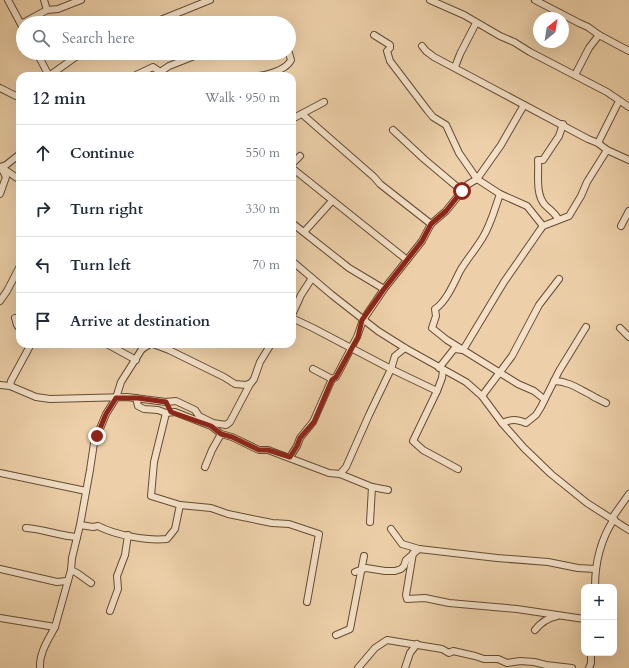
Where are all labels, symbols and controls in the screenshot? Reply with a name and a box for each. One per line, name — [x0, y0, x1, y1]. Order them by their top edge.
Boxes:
north arrow — [533, 12, 569, 48]
search box — [16, 16, 296, 60]
icon: search — [30, 27, 52, 49]
text: Search here — [62, 28, 135, 48]
text: 12 min — [32, 87, 86, 110]
text: Walk · 950 m — [205, 89, 280, 107]
icon: ahead — [32, 142, 54, 164]
text: Continue — [70, 143, 135, 163]
text: 550 m — [246, 144, 280, 162]
route start — [453, 182, 471, 200]
icon: right — [32, 198, 54, 220]
text: Turn right — [70, 199, 143, 219]
text: 330 m — [246, 200, 280, 218]
icon: left — [32, 254, 54, 276]
text: Turn left — [70, 255, 131, 275]
text: 70 m — [252, 256, 280, 274]
icon: arrive — [32, 310, 54, 332]
text: Arrive at destination — [70, 311, 210, 331]
route end — [88, 427, 106, 445]
map controls — [581, 584, 617, 656]
button: + — [581, 584, 617, 620]
button: − — [581, 620, 617, 656]

